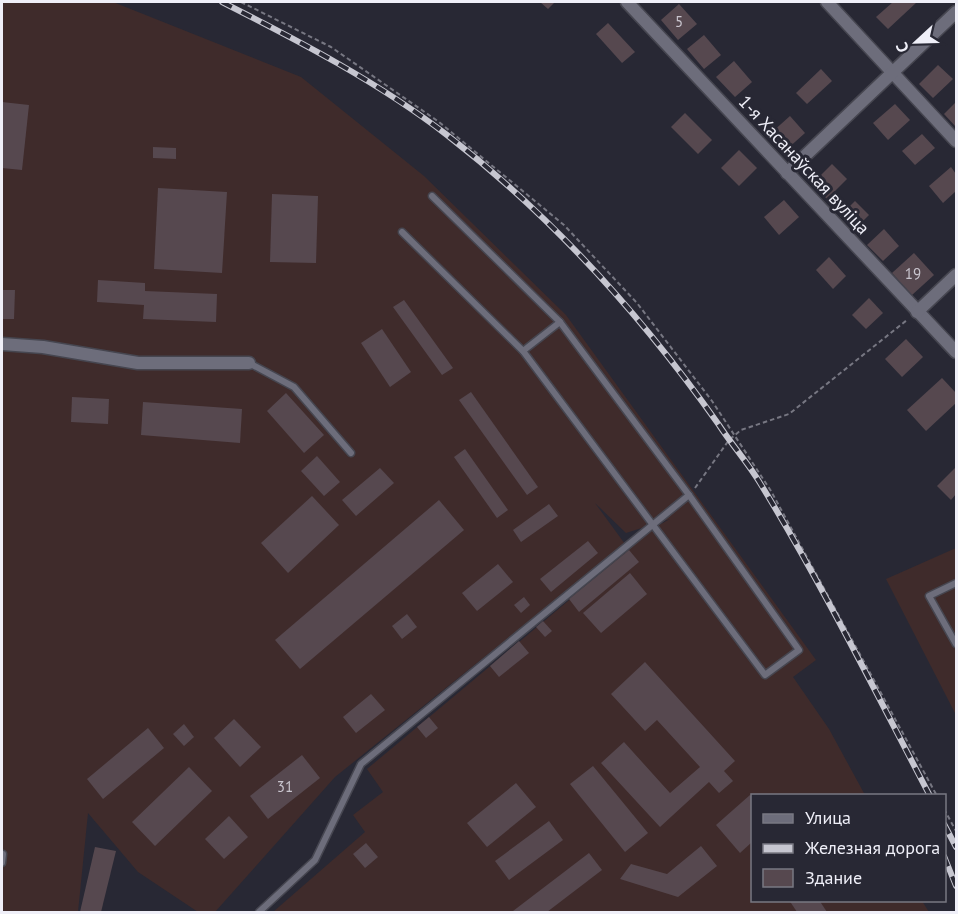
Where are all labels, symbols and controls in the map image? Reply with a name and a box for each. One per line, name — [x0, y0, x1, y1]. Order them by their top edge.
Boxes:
house number: 5 — [675, 12, 683, 31]
north arrow — [886, 12, 946, 72]
text: С — [891, 40, 913, 56]
street label: 1-я Хасанаўская вуліца — [734, 90, 875, 239]
house number: 19 — [905, 264, 921, 283]
house number: 31 — [277, 777, 293, 796]
legend — [751, 794, 946, 902]
text: Улица — [805, 806, 851, 829]
text: Железная дорога — [804, 836, 940, 859]
text: Здание — [805, 866, 862, 889]

